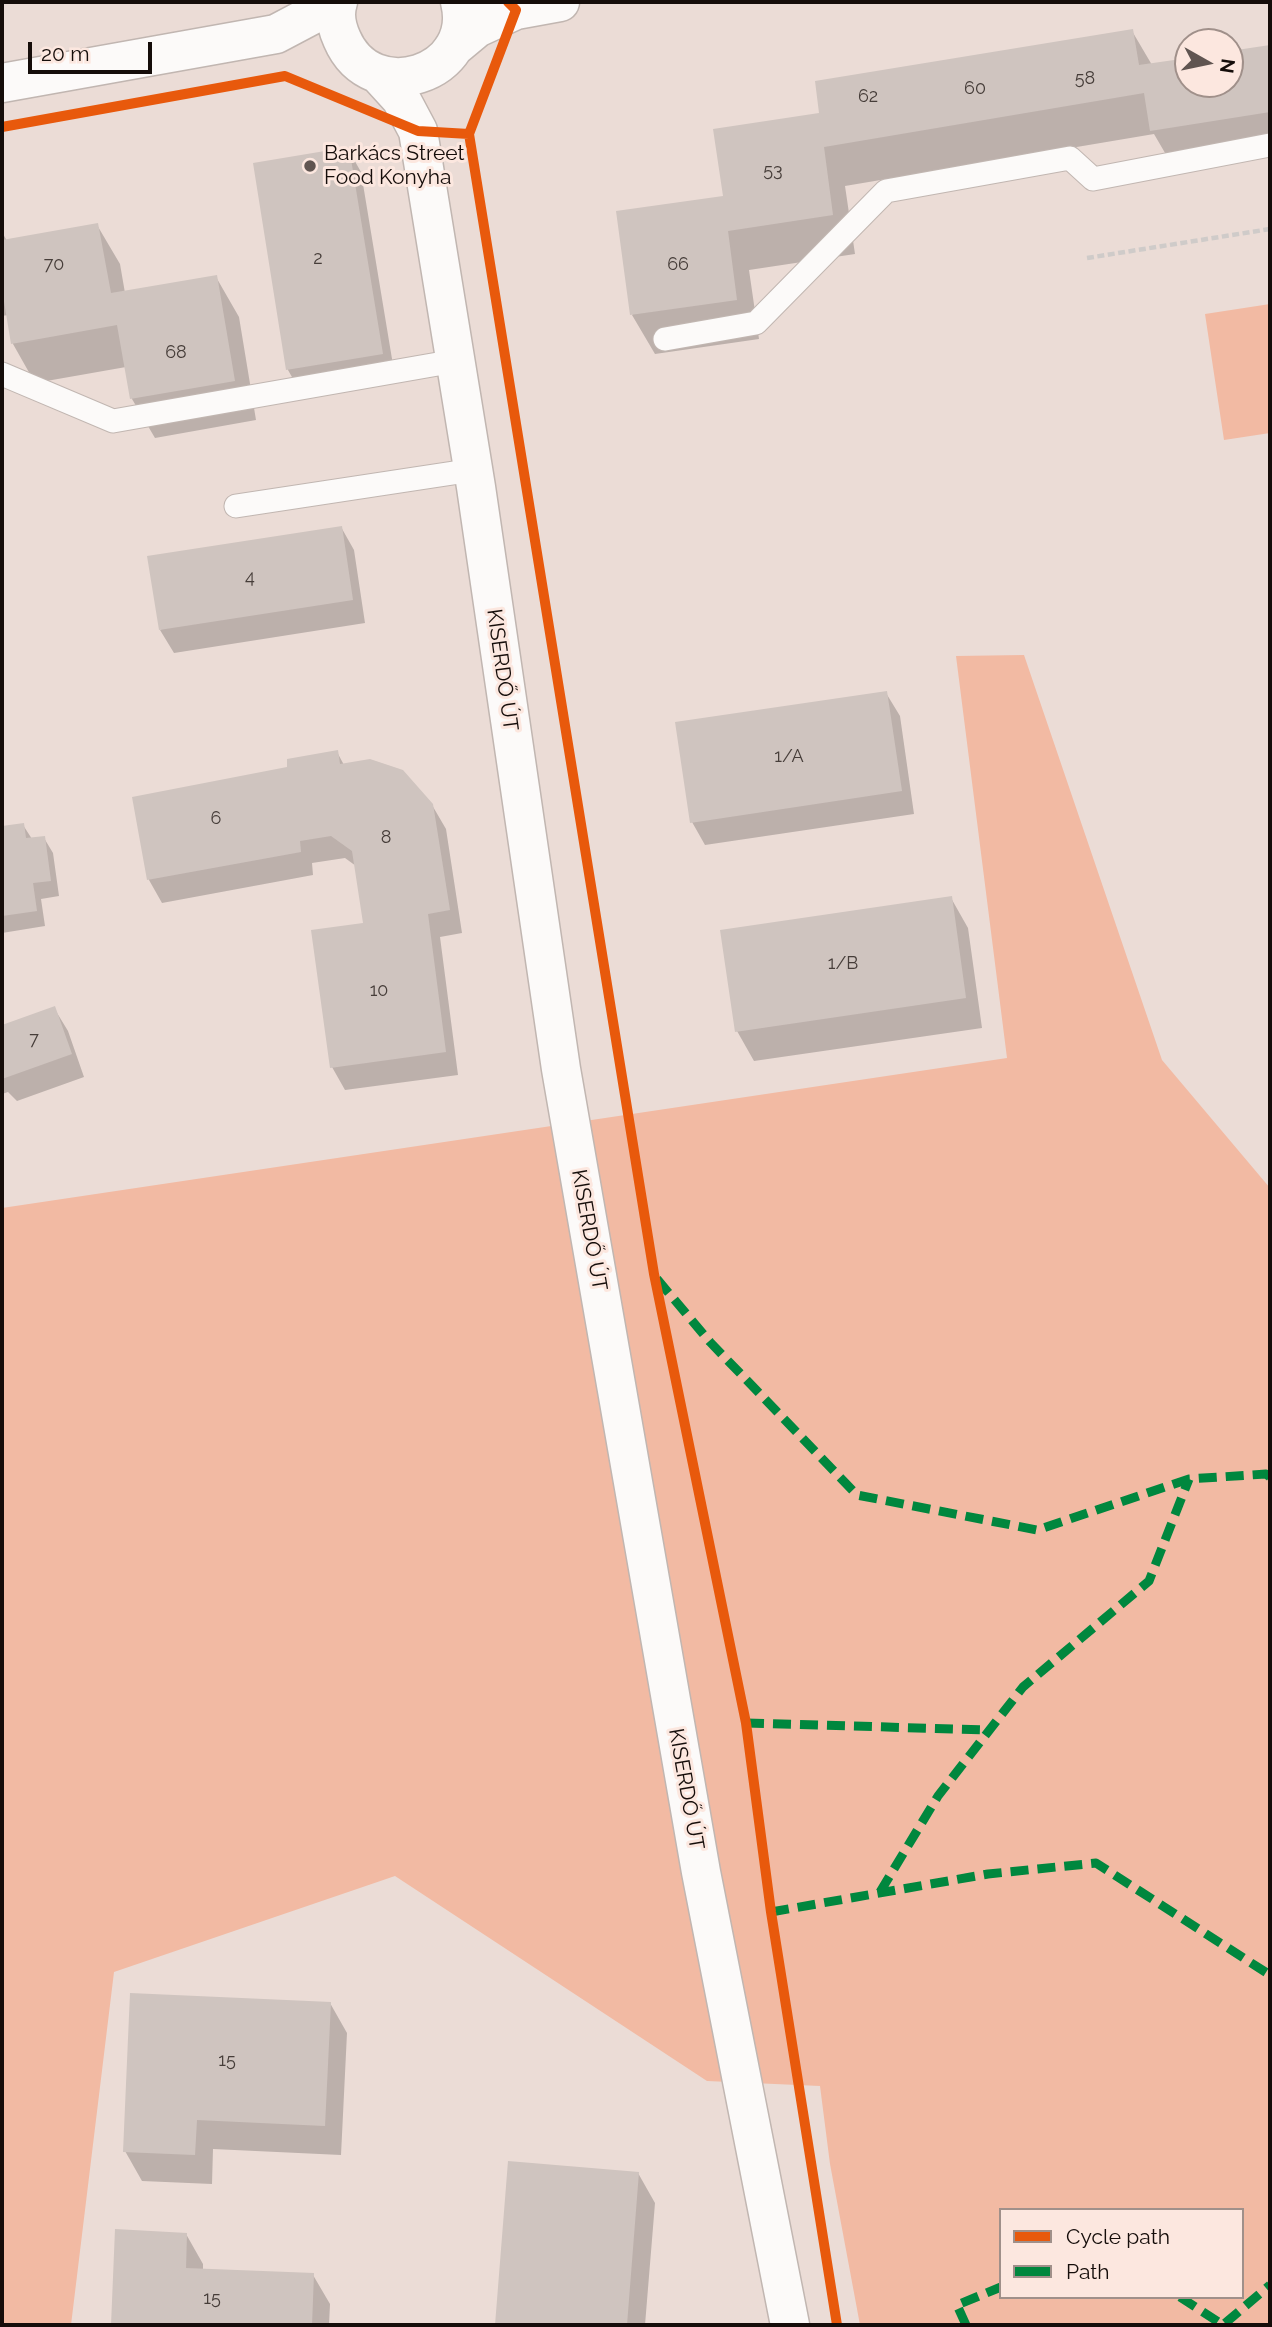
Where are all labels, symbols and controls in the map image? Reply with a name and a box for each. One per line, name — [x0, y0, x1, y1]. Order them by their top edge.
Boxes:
scale bar — [32, 28, 156, 72]
north arrow — [1174, 28, 1244, 98]
text: 20 m — [41, 41, 89, 66]
text: N — [1216, 57, 1240, 75]
house number: 58 — [1075, 68, 1095, 90]
house number: 60 — [964, 78, 986, 100]
house number: 62 — [858, 86, 878, 108]
place label: Barkács Street Food Konyha — [324, 141, 465, 191]
marker: Barkács Street Food Konyha — [302, 158, 318, 174]
house number: 53 — [763, 160, 783, 182]
house number: 2 — [313, 248, 323, 270]
house number: 70 — [44, 254, 64, 276]
house number: 66 — [667, 254, 689, 276]
house number: 68 — [165, 342, 187, 364]
house number: 4 — [245, 567, 255, 589]
street label: KISERDŐ ÚT — [481, 607, 523, 733]
house number: 1/A — [774, 746, 804, 768]
house number: 6 — [211, 808, 221, 830]
house number: 8 — [381, 827, 391, 849]
house number: 1/B — [828, 953, 858, 975]
house number: 10 — [370, 980, 388, 1002]
house number: 7 — [29, 1029, 39, 1051]
street label: KISERDŐ ÚT — [566, 1167, 612, 1293]
street label: KISERDŐ ÚT — [663, 1726, 709, 1852]
house number: 15 — [218, 2050, 236, 2072]
legend — [999, 2208, 1244, 2299]
text: Cycle path — [1066, 2224, 1170, 2249]
text: Path — [1066, 2259, 1110, 2284]
house number: 15 — [203, 2288, 221, 2310]

